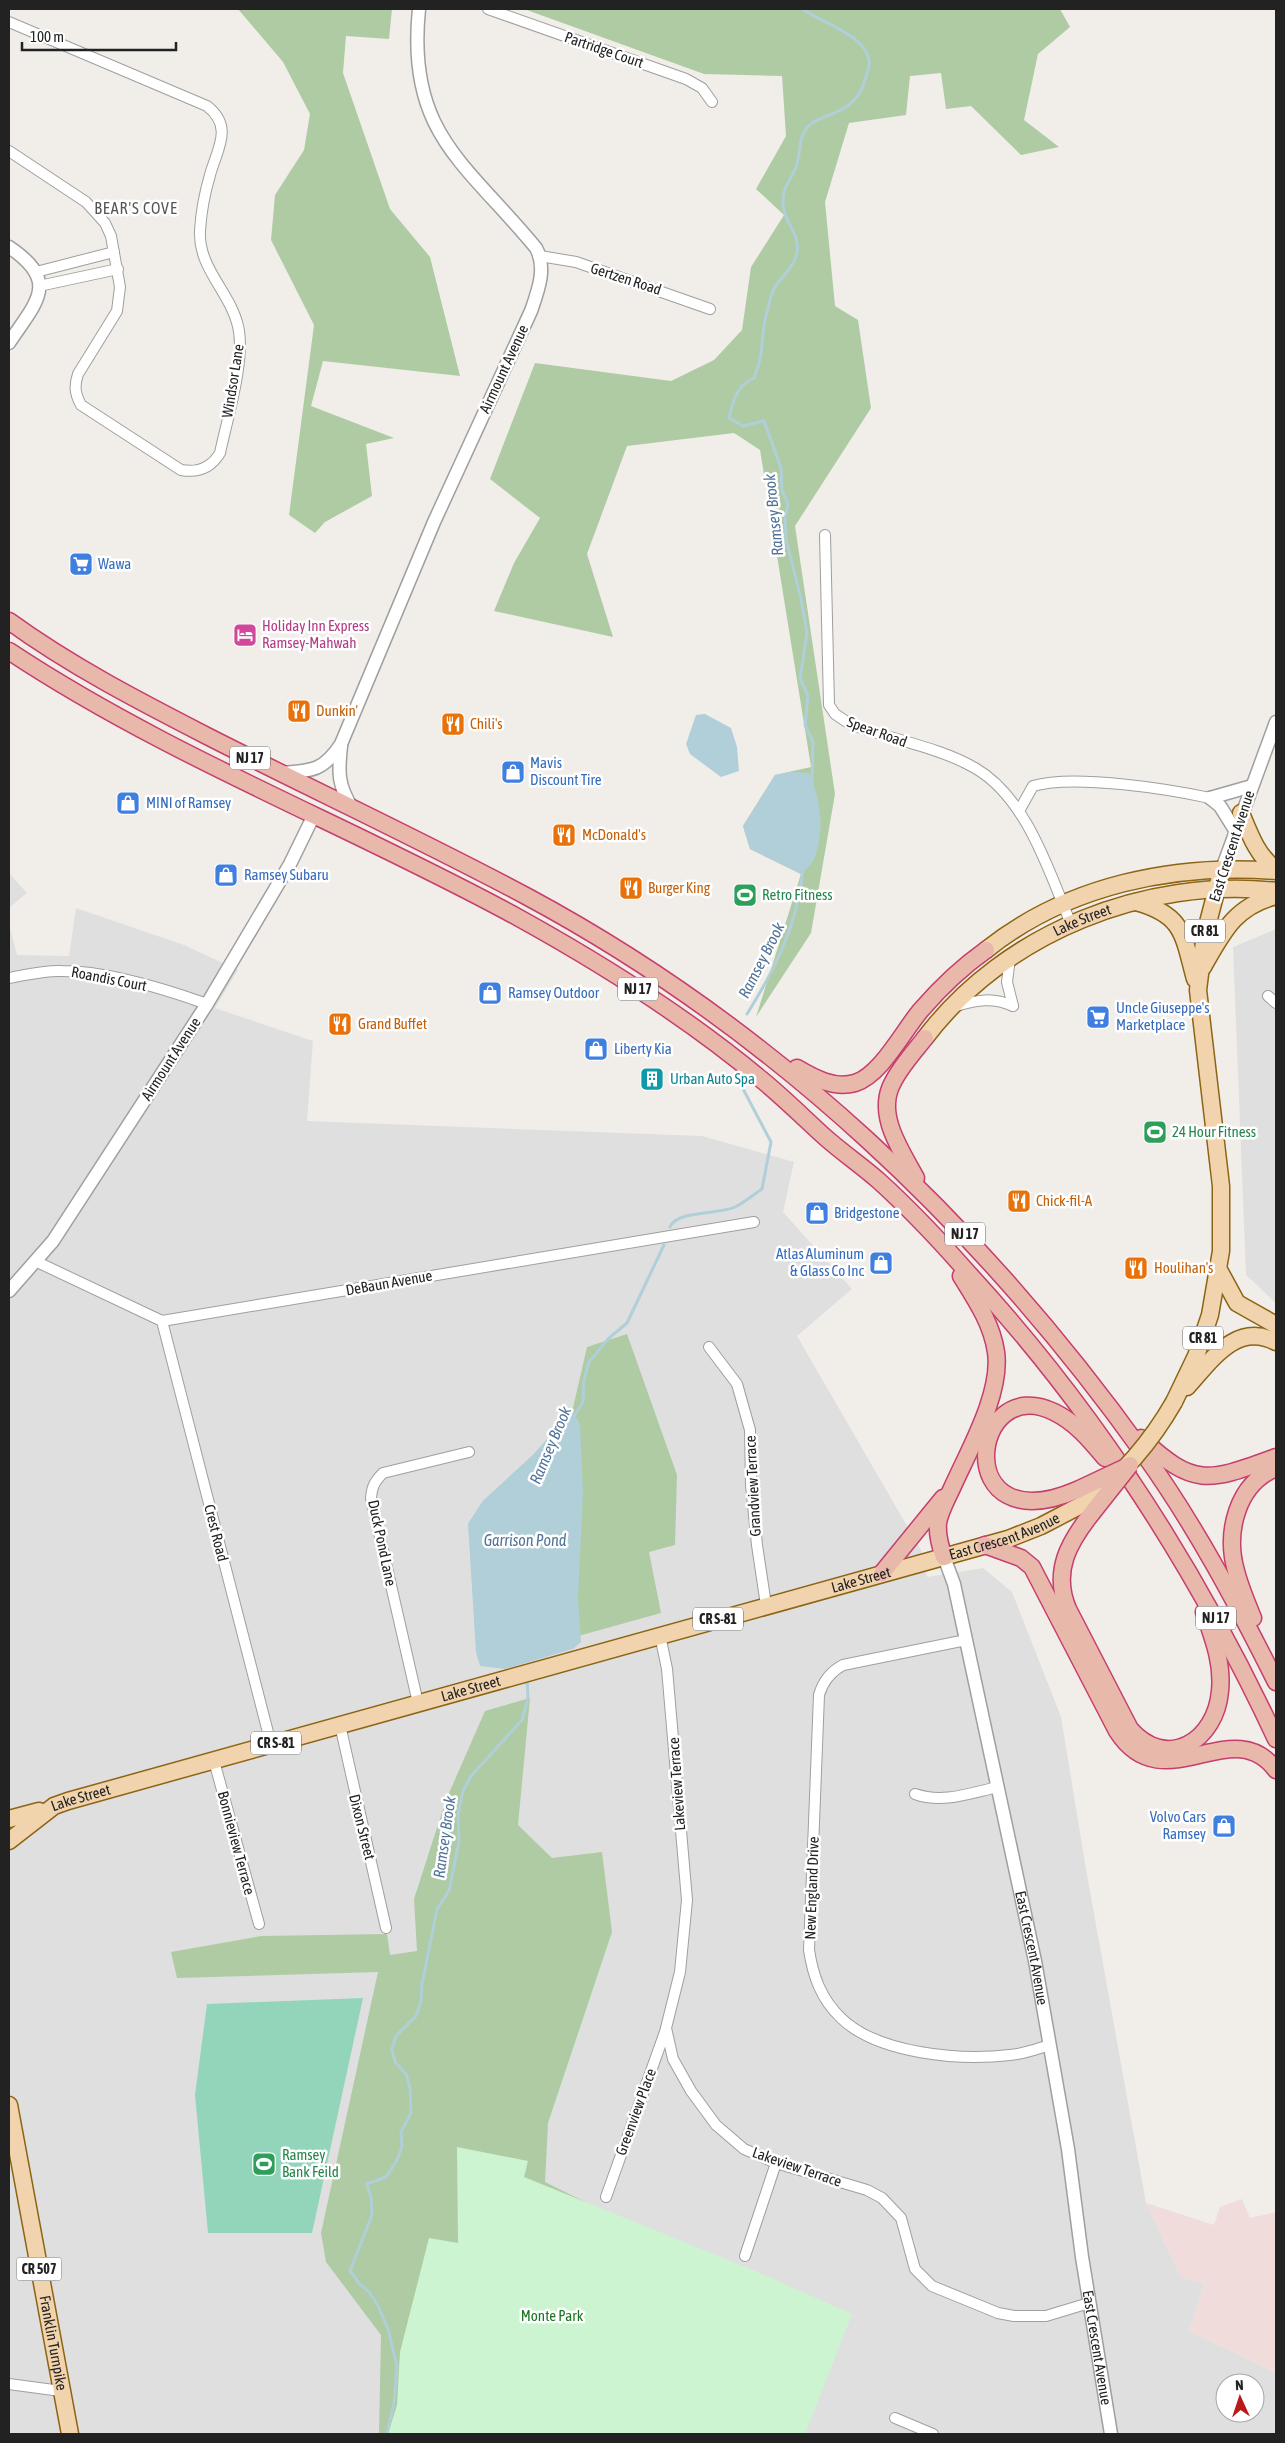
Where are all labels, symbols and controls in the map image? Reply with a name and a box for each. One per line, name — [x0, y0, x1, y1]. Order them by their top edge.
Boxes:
scale bar — [22, 20, 176, 52]
text: 100 m — [30, 28, 64, 45]
street label: Partridge Court — [563, 28, 646, 71]
district label: BEAR'S COVE — [94, 199, 178, 217]
street label: Gertzen Road — [589, 259, 664, 298]
street label: Airmount Avenue — [476, 322, 532, 416]
street label: Windsor Lane — [218, 343, 247, 419]
water label: Ramsey Brook — [760, 472, 787, 557]
supermarket icon: Wawa — [68, 551, 94, 577]
place label: Wawa — [98, 555, 131, 572]
place label: Holiday Inn Express Ramsey-Mahwah — [262, 617, 369, 651]
hotel icon: Holiday Inn Express Ramsey-Mahwah — [232, 622, 258, 648]
restaurant icon: Dunkin' — [286, 698, 312, 724]
place label: Dunkin' — [316, 702, 358, 719]
restaurant icon: Chili's — [440, 711, 466, 737]
street label: Spear Road — [845, 713, 909, 750]
place label: Chili's — [470, 715, 503, 732]
road number: NJ 17 — [230, 746, 270, 770]
place label: Mavis Discount Tire — [530, 754, 602, 788]
shop icon: Mavis Discount Tire — [500, 759, 526, 785]
street label: East Crescent Avenue — [1206, 788, 1258, 904]
shop icon: MINI of Ramsey — [115, 790, 141, 816]
place label: MINI of Ramsey — [146, 794, 231, 811]
restaurant icon: McDonald's — [551, 822, 577, 848]
place label: McDonald's — [582, 826, 646, 843]
shop icon: Ramsey Subaru — [213, 862, 239, 888]
place label: Ramsey Subaru — [244, 866, 329, 883]
restaurant icon: Burger King — [618, 875, 644, 901]
place label: Burger King — [648, 879, 711, 896]
sports icon: Retro Fitness — [732, 882, 758, 908]
place label: Retro Fitness — [762, 886, 833, 903]
street label: Lake Street — [1050, 900, 1113, 939]
water label: Ramsey Brook — [734, 918, 789, 1001]
road number: CR 81 — [1185, 919, 1225, 942]
street label: Roandis Court — [70, 963, 148, 994]
road number: NJ 17 — [618, 978, 658, 1001]
shop icon: Ramsey Outdoor — [477, 980, 503, 1006]
place label: Ramsey Outdoor — [508, 984, 600, 1001]
place label: Uncle Giuseppe's Marketplace — [1116, 999, 1209, 1033]
supermarket icon: Uncle Giuseppe's Marketplace — [1085, 1004, 1111, 1030]
restaurant icon: Grand Buffet — [327, 1011, 353, 1037]
street label: Airmount Avenue — [137, 1014, 204, 1103]
place label: Grand Buffet — [358, 1015, 427, 1032]
shop icon: Liberty Kia — [583, 1036, 609, 1062]
place label: Liberty Kia — [614, 1040, 672, 1057]
building icon: Urban Auto Spa — [639, 1066, 665, 1092]
place label: Urban Auto Spa — [670, 1070, 755, 1087]
sports icon: 24 Hour Fitness — [1142, 1119, 1168, 1145]
place label: 24 Hour Fitness — [1172, 1123, 1256, 1140]
restaurant icon: Chick-fil-A — [1006, 1188, 1032, 1214]
place label: Chick-fil-A — [1036, 1192, 1093, 1209]
shop icon: Bridgestone — [804, 1200, 830, 1226]
place label: Bridgestone — [834, 1204, 900, 1221]
road number: NJ 17 — [945, 1222, 985, 1246]
place label: Atlas Aluminum & Glass Co Inc — [776, 1245, 864, 1279]
shop icon: Atlas Aluminum & Glass Co Inc — [868, 1250, 894, 1276]
restaurant icon: Houlihan's — [1123, 1255, 1149, 1281]
place label: Houlihan's — [1154, 1259, 1213, 1276]
street label: DeBaun Avenue — [344, 1267, 434, 1298]
road number: CR 81 — [1183, 1326, 1223, 1350]
water label: Ramsey Brook — [526, 1403, 576, 1487]
street label: Grandview Terrace — [741, 1435, 764, 1537]
street label: Duck Pond Lane — [365, 1498, 400, 1588]
street label: Crest Road — [201, 1503, 232, 1563]
street label: East Crescent Avenue — [947, 1509, 1062, 1563]
water label: Garrison Pond — [484, 1531, 567, 1549]
street label: Lake Street — [829, 1563, 892, 1596]
road number: NJ 17 — [1196, 1606, 1236, 1630]
road number: CR S-81 — [693, 1608, 743, 1630]
street label: Lake Street — [439, 1672, 502, 1705]
road number: CR S-81 — [251, 1732, 301, 1755]
street label: Lakeview Terrace — [665, 1737, 688, 1831]
street label: Lake Street — [49, 1781, 112, 1814]
street label: Bonnieview Terrace — [214, 1789, 259, 1897]
street label: Dixon Street — [346, 1792, 379, 1861]
water label: Ramsey Brook — [429, 1794, 460, 1879]
place label: Volvo Cars Ramsey — [1150, 1808, 1206, 1842]
shop icon: Volvo Cars Ramsey — [1211, 1813, 1237, 1839]
street label: New England Drive — [801, 1836, 822, 1940]
street label: East Crescent Avenue — [1012, 1889, 1052, 2006]
street label: Greenview Place — [612, 2066, 659, 2158]
street label: Lakeview Terrace — [750, 2143, 844, 2190]
place label: Ramsey Bank Feild — [282, 2146, 339, 2180]
sports icon: Ramsey Bank Feild — [251, 2151, 277, 2177]
road number: CR 507 — [16, 2258, 62, 2280]
street label: East Crescent Avenue — [1080, 2289, 1115, 2406]
street label: Franklin Turnpike — [36, 2294, 71, 2392]
park label: Monte Park — [521, 2307, 584, 2324]
north arrow — [1215, 2373, 1265, 2423]
text: N — [1235, 2377, 1244, 2393]

